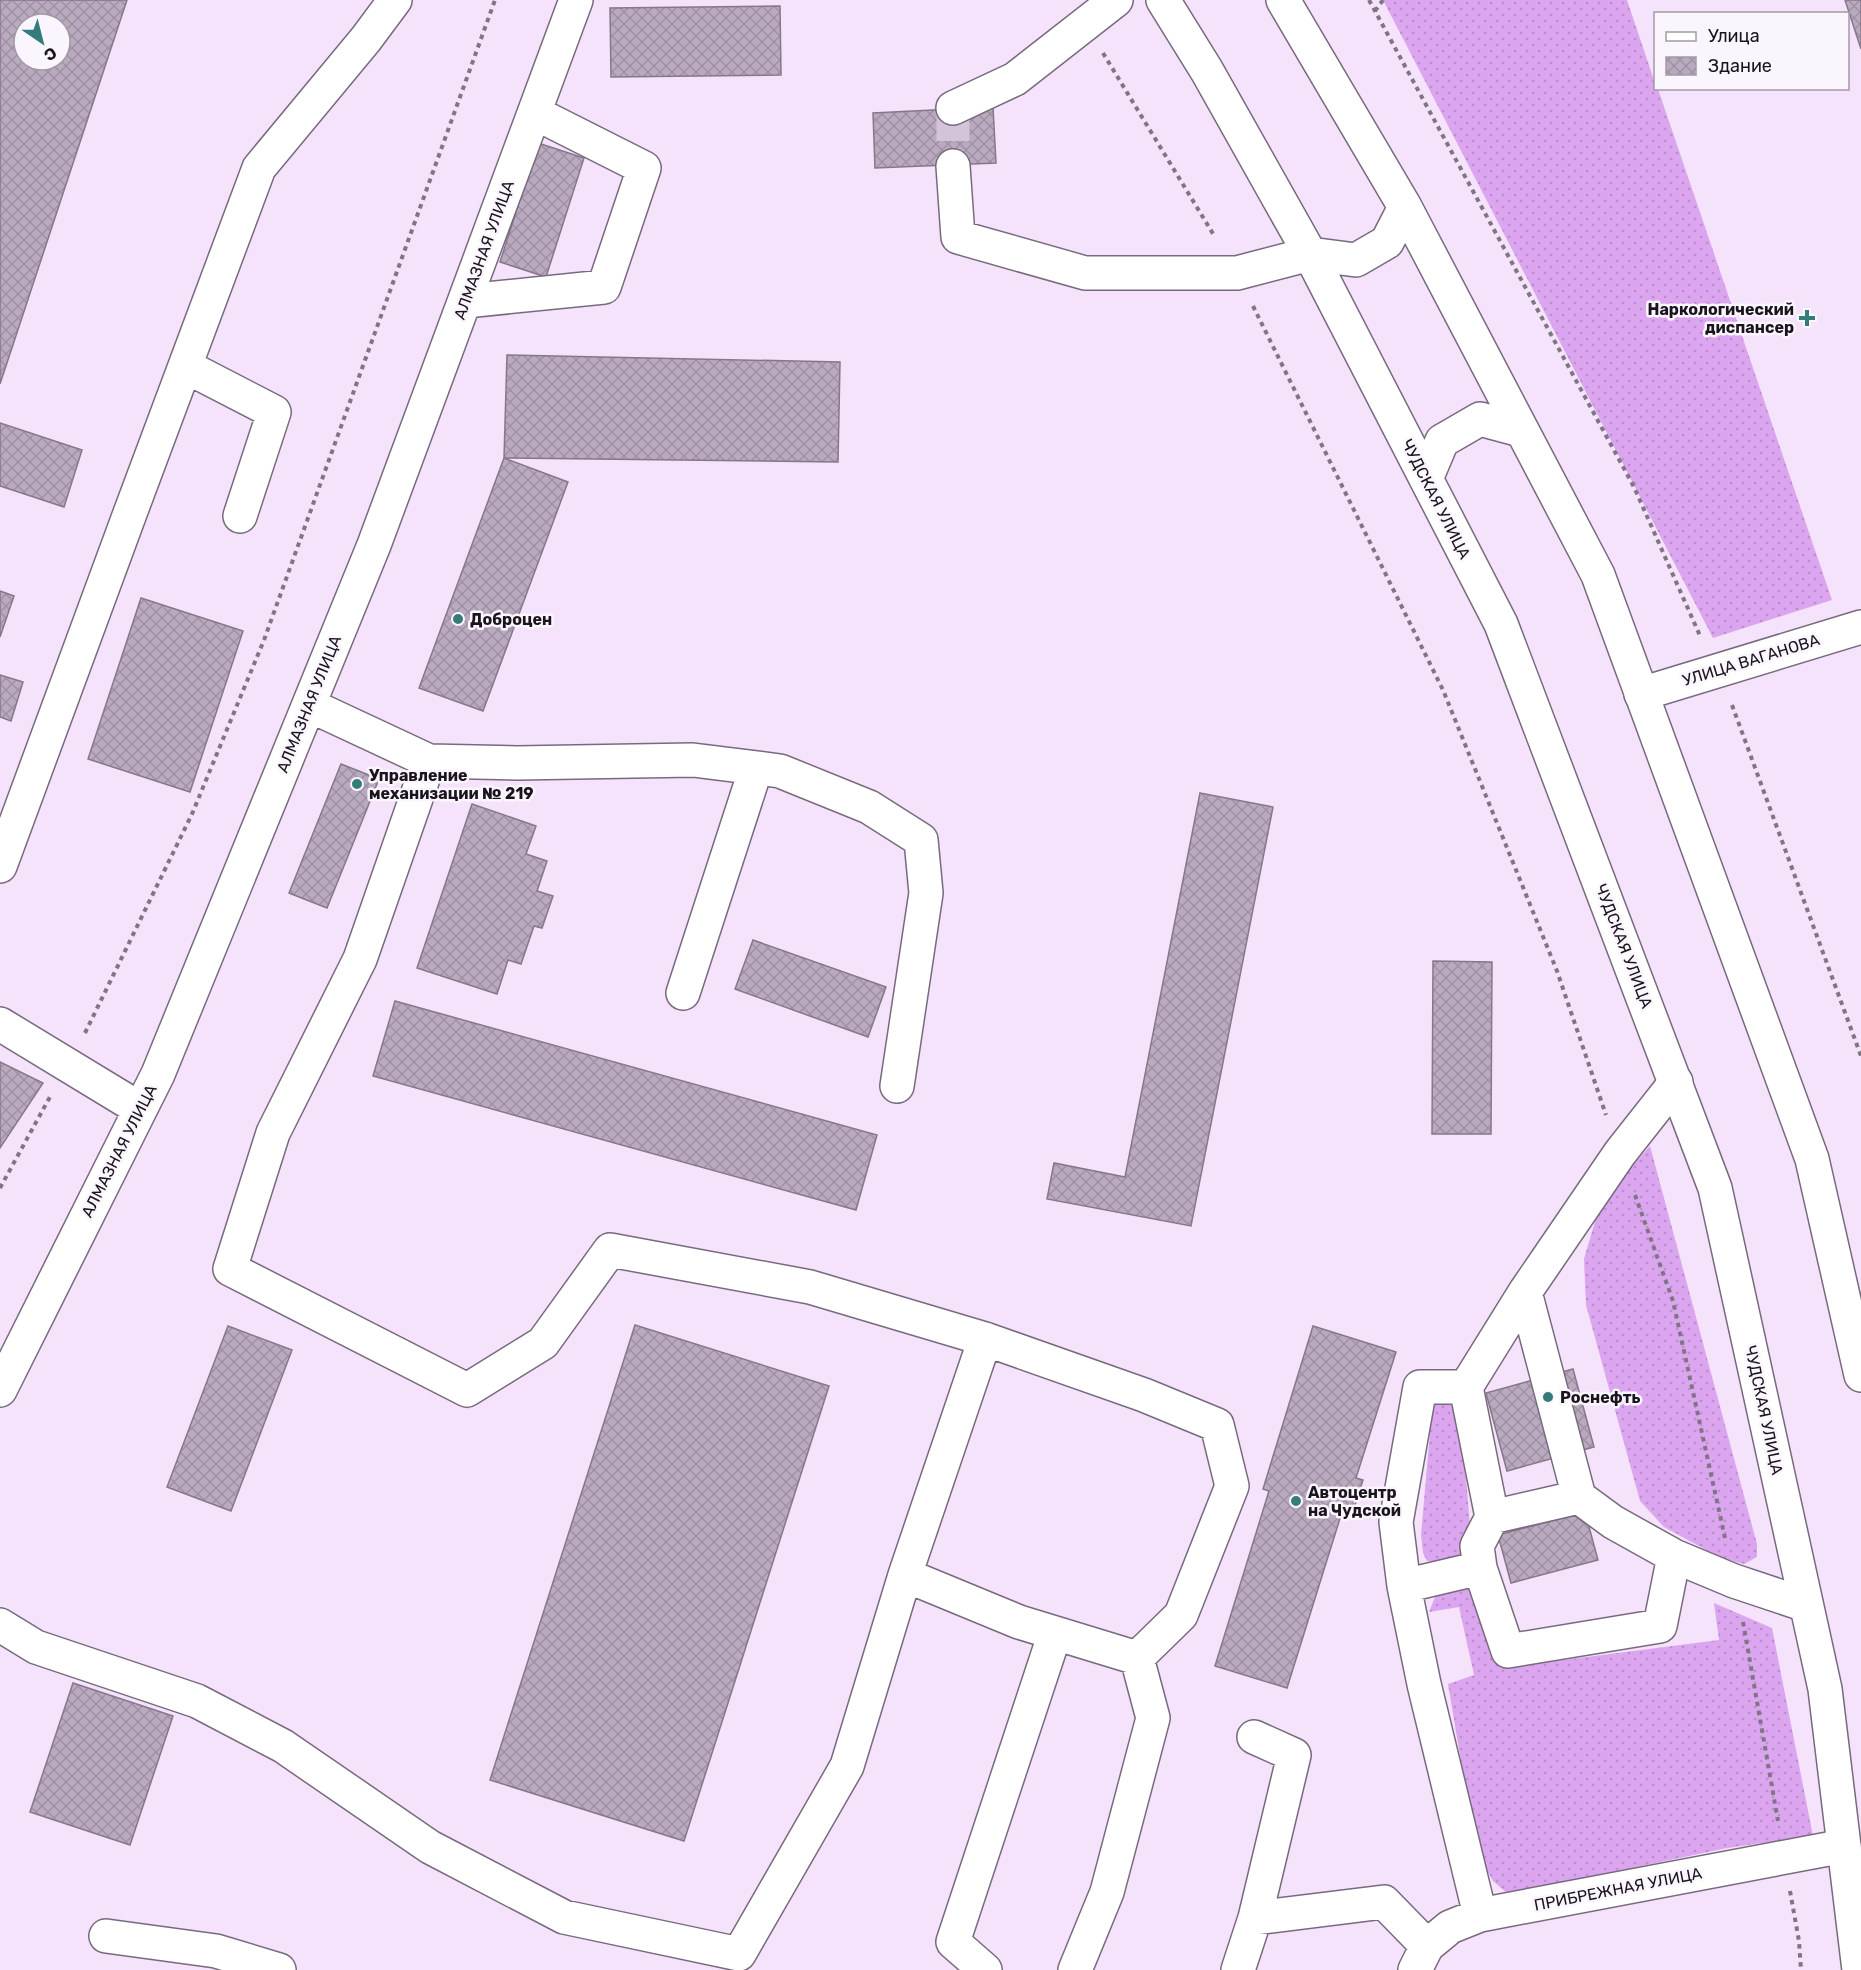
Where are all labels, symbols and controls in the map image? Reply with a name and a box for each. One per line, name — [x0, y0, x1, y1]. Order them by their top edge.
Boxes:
north arrow — [12, 12, 72, 72]
legend — [1654, 12, 1849, 90]
text: Улица — [1708, 25, 1760, 47]
text: С — [40, 43, 60, 65]
text: Здание — [1708, 55, 1772, 77]
street label: АЛМАЗНАЯ УЛИЦА — [450, 178, 518, 322]
place label: Наркологический диспансер — [1647, 300, 1794, 337]
marker: Наркологический диспансер — [1798, 309, 1816, 327]
street label: ЧУДСКАЯ УЛИЦА — [1398, 436, 1475, 562]
place label: Доброцен — [470, 610, 552, 629]
marker: Доброцен — [451, 612, 465, 626]
street label: УЛИЦА ВАГАНОВА — [1680, 630, 1822, 690]
street label: АЛМАЗНАЯ УЛИЦА — [273, 632, 345, 775]
place label: Управление механизации № 219 — [369, 766, 534, 803]
marker: Управление механизации № 219 — [350, 777, 364, 791]
street label: ЧУДСКАЯ УЛИЦА — [1592, 881, 1657, 1011]
street label: АЛМАЗНАЯ УЛИЦА — [77, 1081, 161, 1221]
street label: ЧУДСКАЯ УЛИЦА — [1741, 1344, 1787, 1477]
place label: Роснефть — [1560, 1388, 1640, 1407]
marker: Роснефть — [1541, 1390, 1555, 1404]
place label: Автоцентр на Чудской — [1308, 1483, 1401, 1520]
marker: Автоцентр на Чудской — [1289, 1494, 1303, 1508]
street label: ПРИБРЕЖНАЯ УЛИЦА — [1532, 1863, 1704, 1915]

